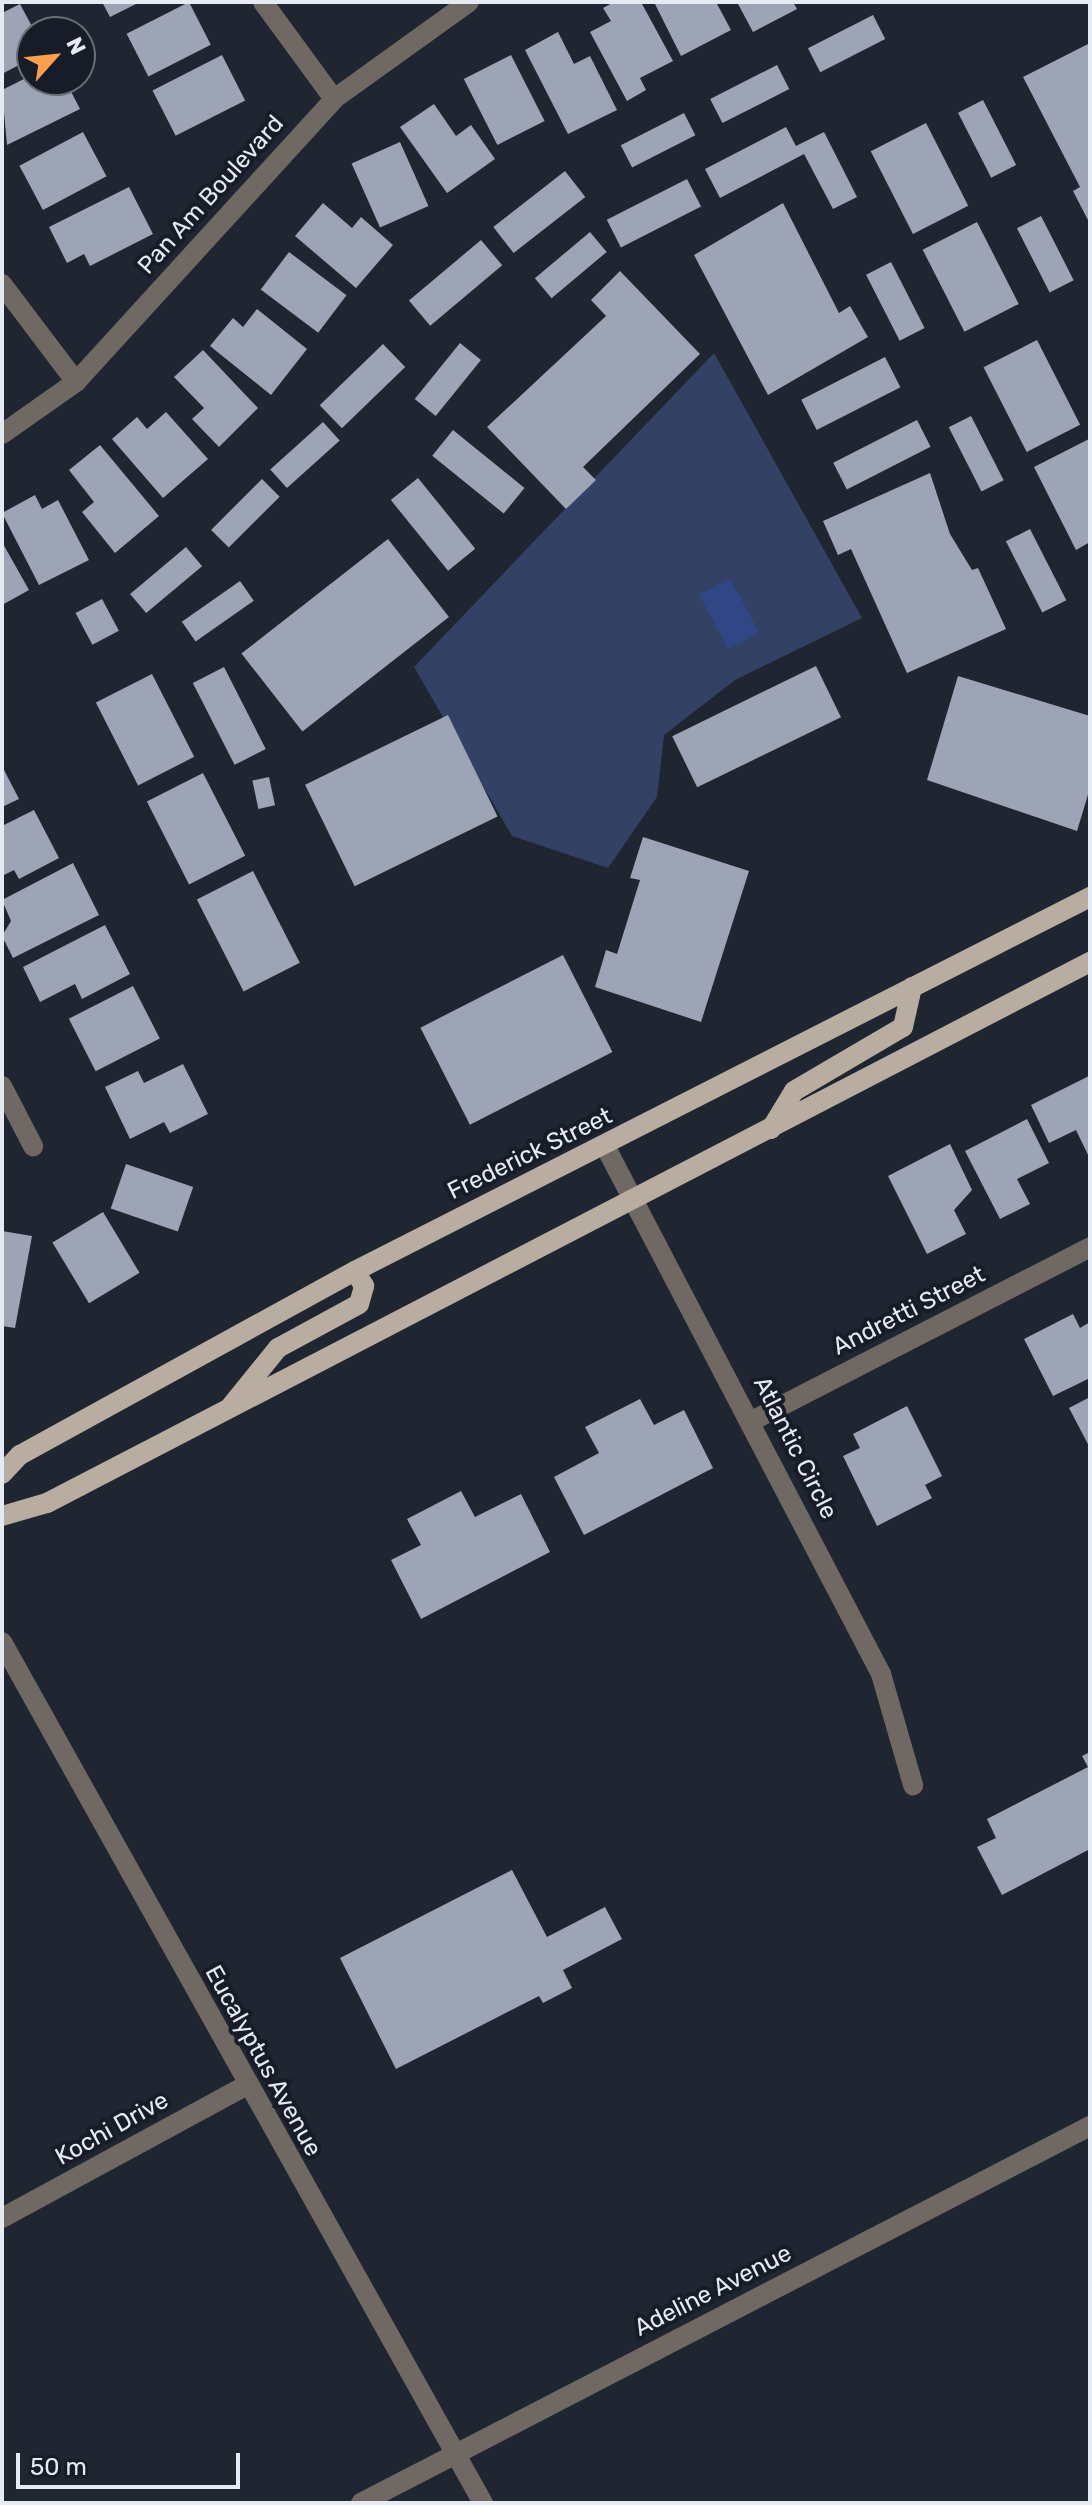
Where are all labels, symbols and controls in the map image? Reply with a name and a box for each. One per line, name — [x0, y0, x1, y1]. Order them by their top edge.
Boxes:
north arrow — [16, 16, 96, 96]
text: N — [60, 33, 92, 59]
street label: Pan Am Boulevard — [132, 109, 290, 281]
street label: Frederick Street — [443, 1102, 617, 1206]
street label: Andretti Street — [828, 1260, 990, 1362]
street label: Atlantic Circle — [747, 1372, 843, 1524]
street label: Eucalyptus Avenue — [198, 1960, 328, 2162]
street label: Kochi Drive — [50, 2086, 174, 2172]
street label: Adeline Avenue — [629, 2239, 797, 2343]
scale bar — [20, 2437, 244, 2487]
text: 50 m — [30, 2453, 87, 2481]

